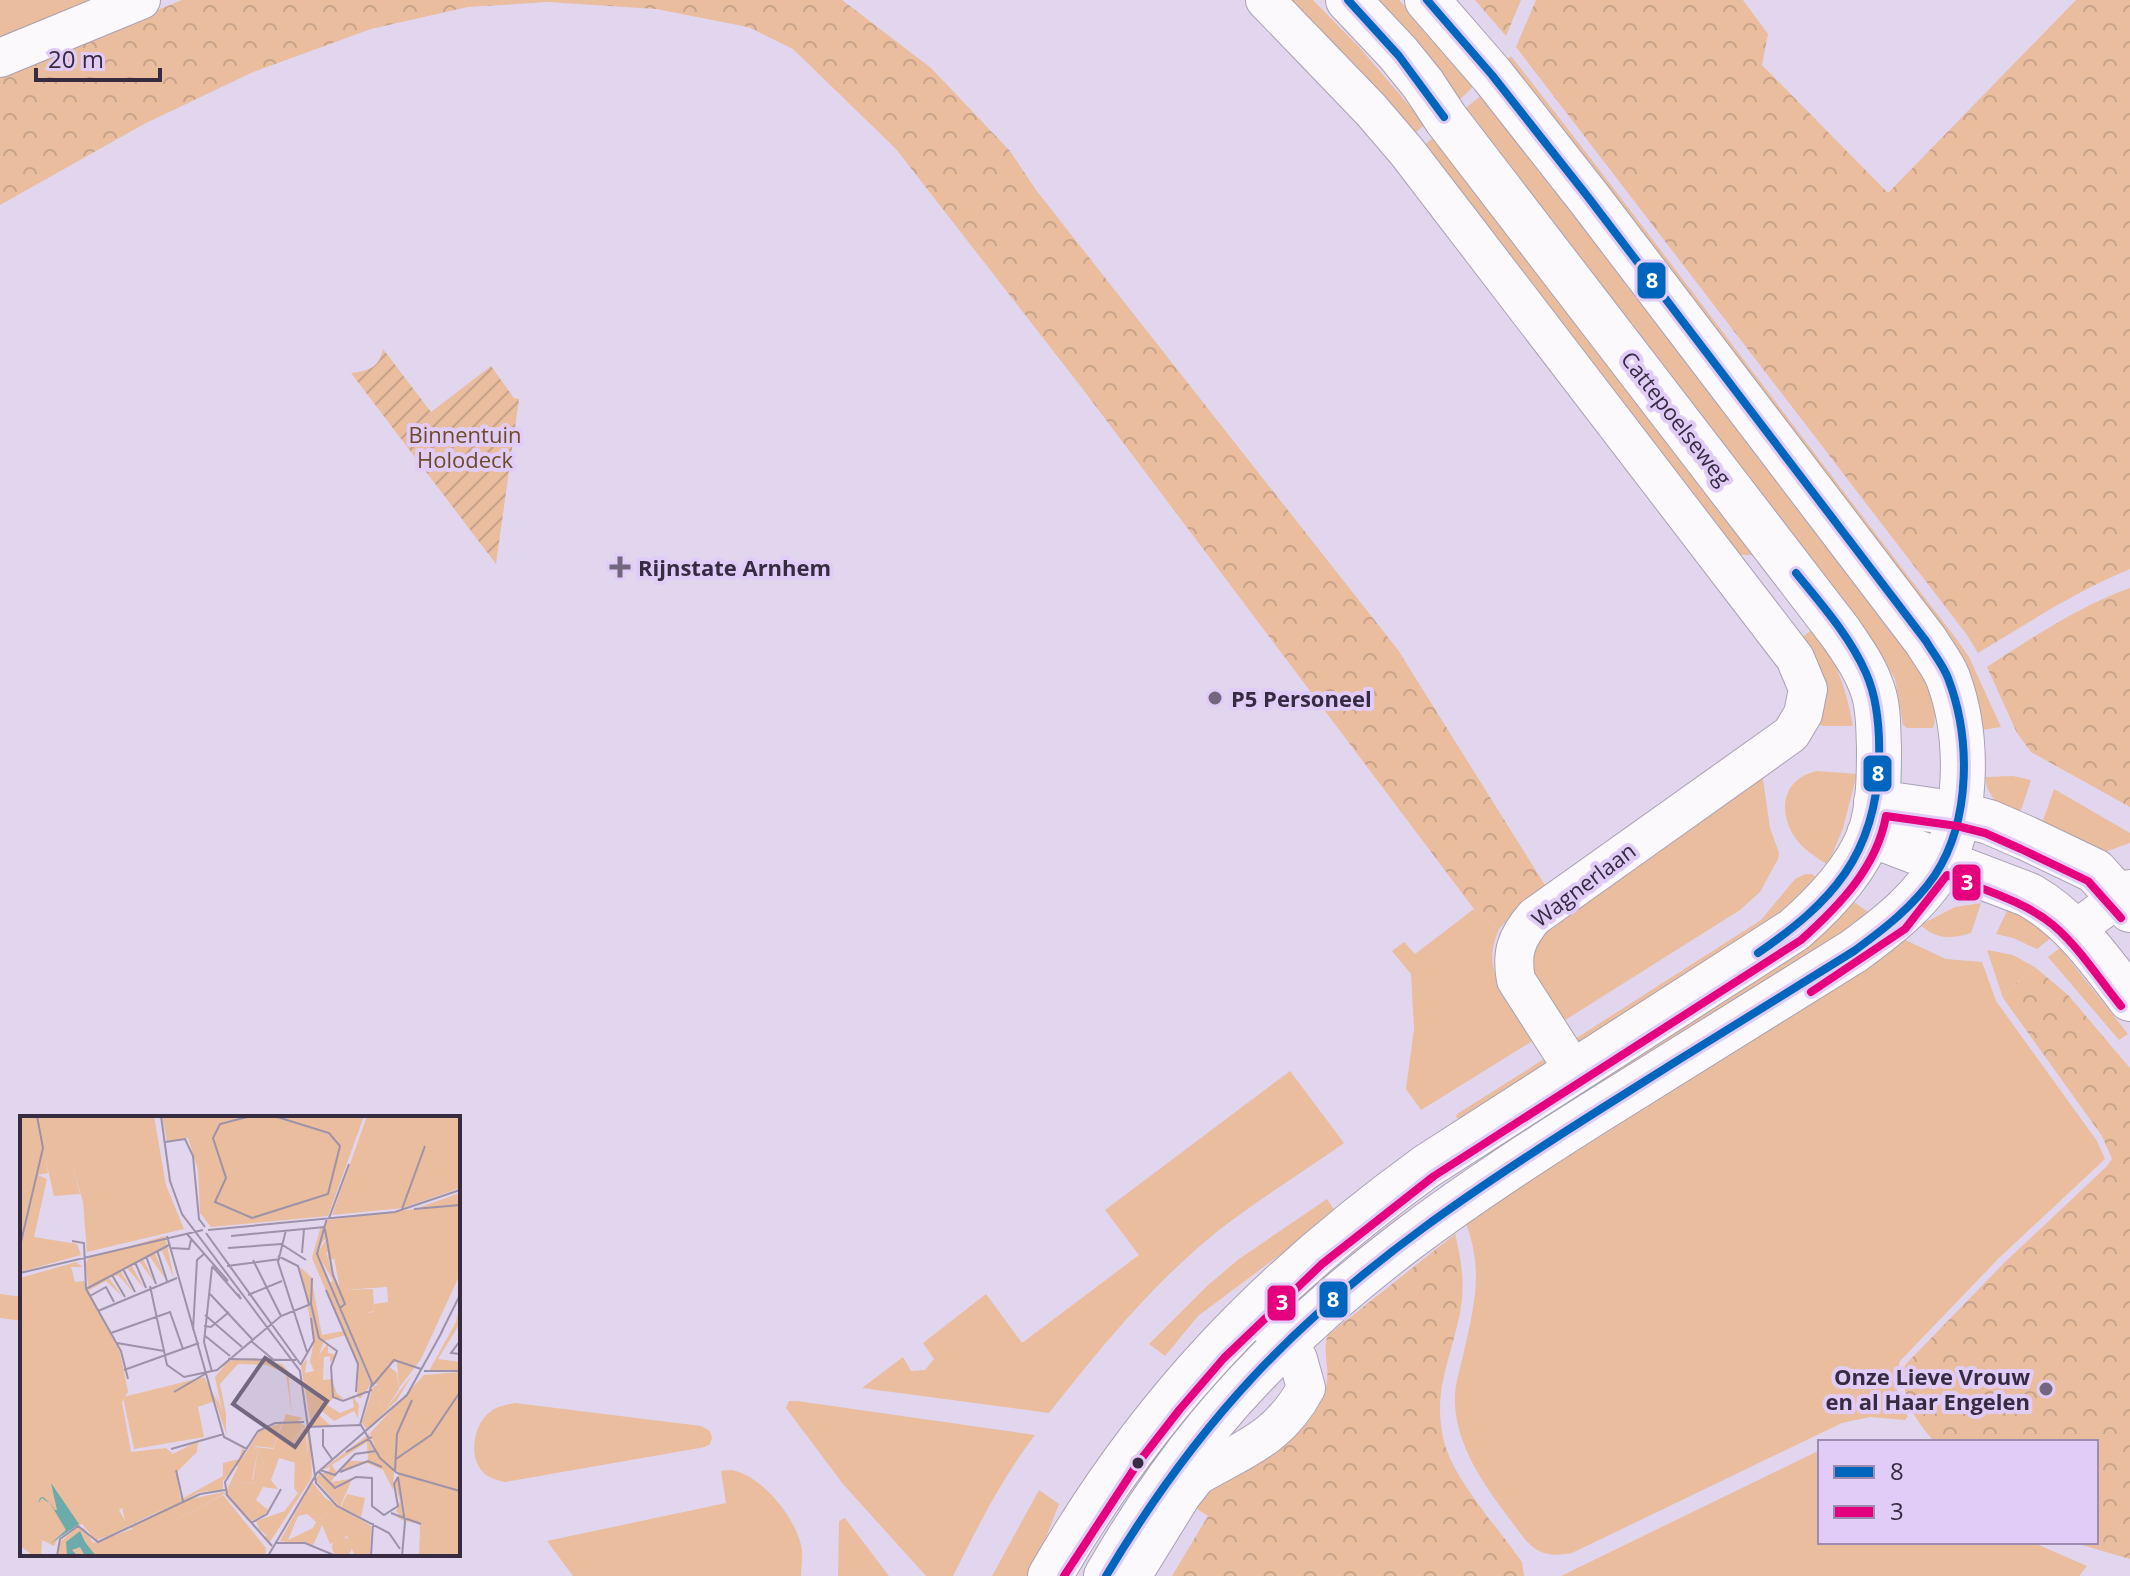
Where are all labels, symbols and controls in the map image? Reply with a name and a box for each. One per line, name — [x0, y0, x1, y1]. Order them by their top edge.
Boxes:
scale bar — [36, 32, 160, 82]
text: 20 m — [48, 42, 104, 75]
line badge: 8 — [1636, 261, 1667, 300]
text: 8 — [1646, 264, 1658, 294]
street label: Cattepoelseweg — [1615, 345, 1739, 491]
park label: Binnentuin Holodeck — [409, 419, 521, 474]
place label: Rijnstate Arnhem — [638, 552, 831, 582]
marker: Rijnstate Arnhem — [609, 556, 631, 578]
place label: P5 Personeel — [1231, 683, 1372, 713]
marker: P5 Personeel — [1206, 689, 1224, 707]
line badge: 8 — [1862, 754, 1893, 793]
text: 8 — [1872, 757, 1884, 787]
street label: Wagnerlaan — [1525, 835, 1641, 933]
line badge: 3 — [1951, 863, 1982, 902]
text: 3 — [1961, 866, 1973, 896]
inset map — [20, 1116, 460, 1556]
line badge: 8 — [1318, 1280, 1349, 1319]
text: 8 — [1327, 1283, 1339, 1313]
line badge: 3 — [1266, 1284, 1297, 1322]
text: 3 — [1276, 1286, 1288, 1316]
place label: Onze Lieve Vrouw en al Haar Engelen — [1826, 1361, 2030, 1416]
marker: Onze Lieve Vrouw en al Haar Engelen — [2037, 1380, 2055, 1398]
legend — [1818, 1440, 2098, 1544]
text: 8 — [1890, 1454, 1904, 1487]
unlabelled marker — [1130, 1455, 1146, 1471]
text: 3 — [1890, 1494, 1904, 1527]

